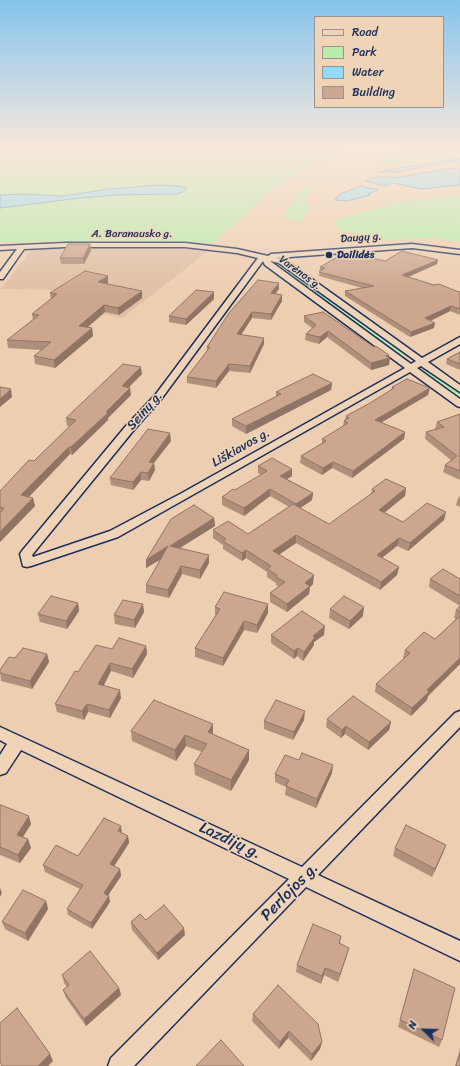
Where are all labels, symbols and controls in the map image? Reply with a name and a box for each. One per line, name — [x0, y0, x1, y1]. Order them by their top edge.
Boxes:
legend — [314, 16, 444, 108]
text: Road — [352, 21, 378, 43]
text: Park — [352, 41, 377, 63]
text: Water — [352, 61, 384, 83]
text: Building — [352, 81, 395, 103]
street label: A. Baranausko g. — [92, 227, 172, 241]
street label: Daugų g. — [340, 230, 382, 246]
place label: Dailidės — [337, 248, 374, 262]
marker: Dailidės — [324, 250, 334, 260]
street label: Varėnos g. — [276, 253, 324, 293]
street label: Seinų g. — [124, 388, 166, 434]
street label: Liškiavos g. — [209, 425, 273, 471]
street label: Lazdijų g. — [196, 818, 264, 864]
street label: Perlojos g. — [257, 859, 323, 925]
north arrow — [404, 1010, 444, 1050]
text: N — [402, 1018, 423, 1032]

